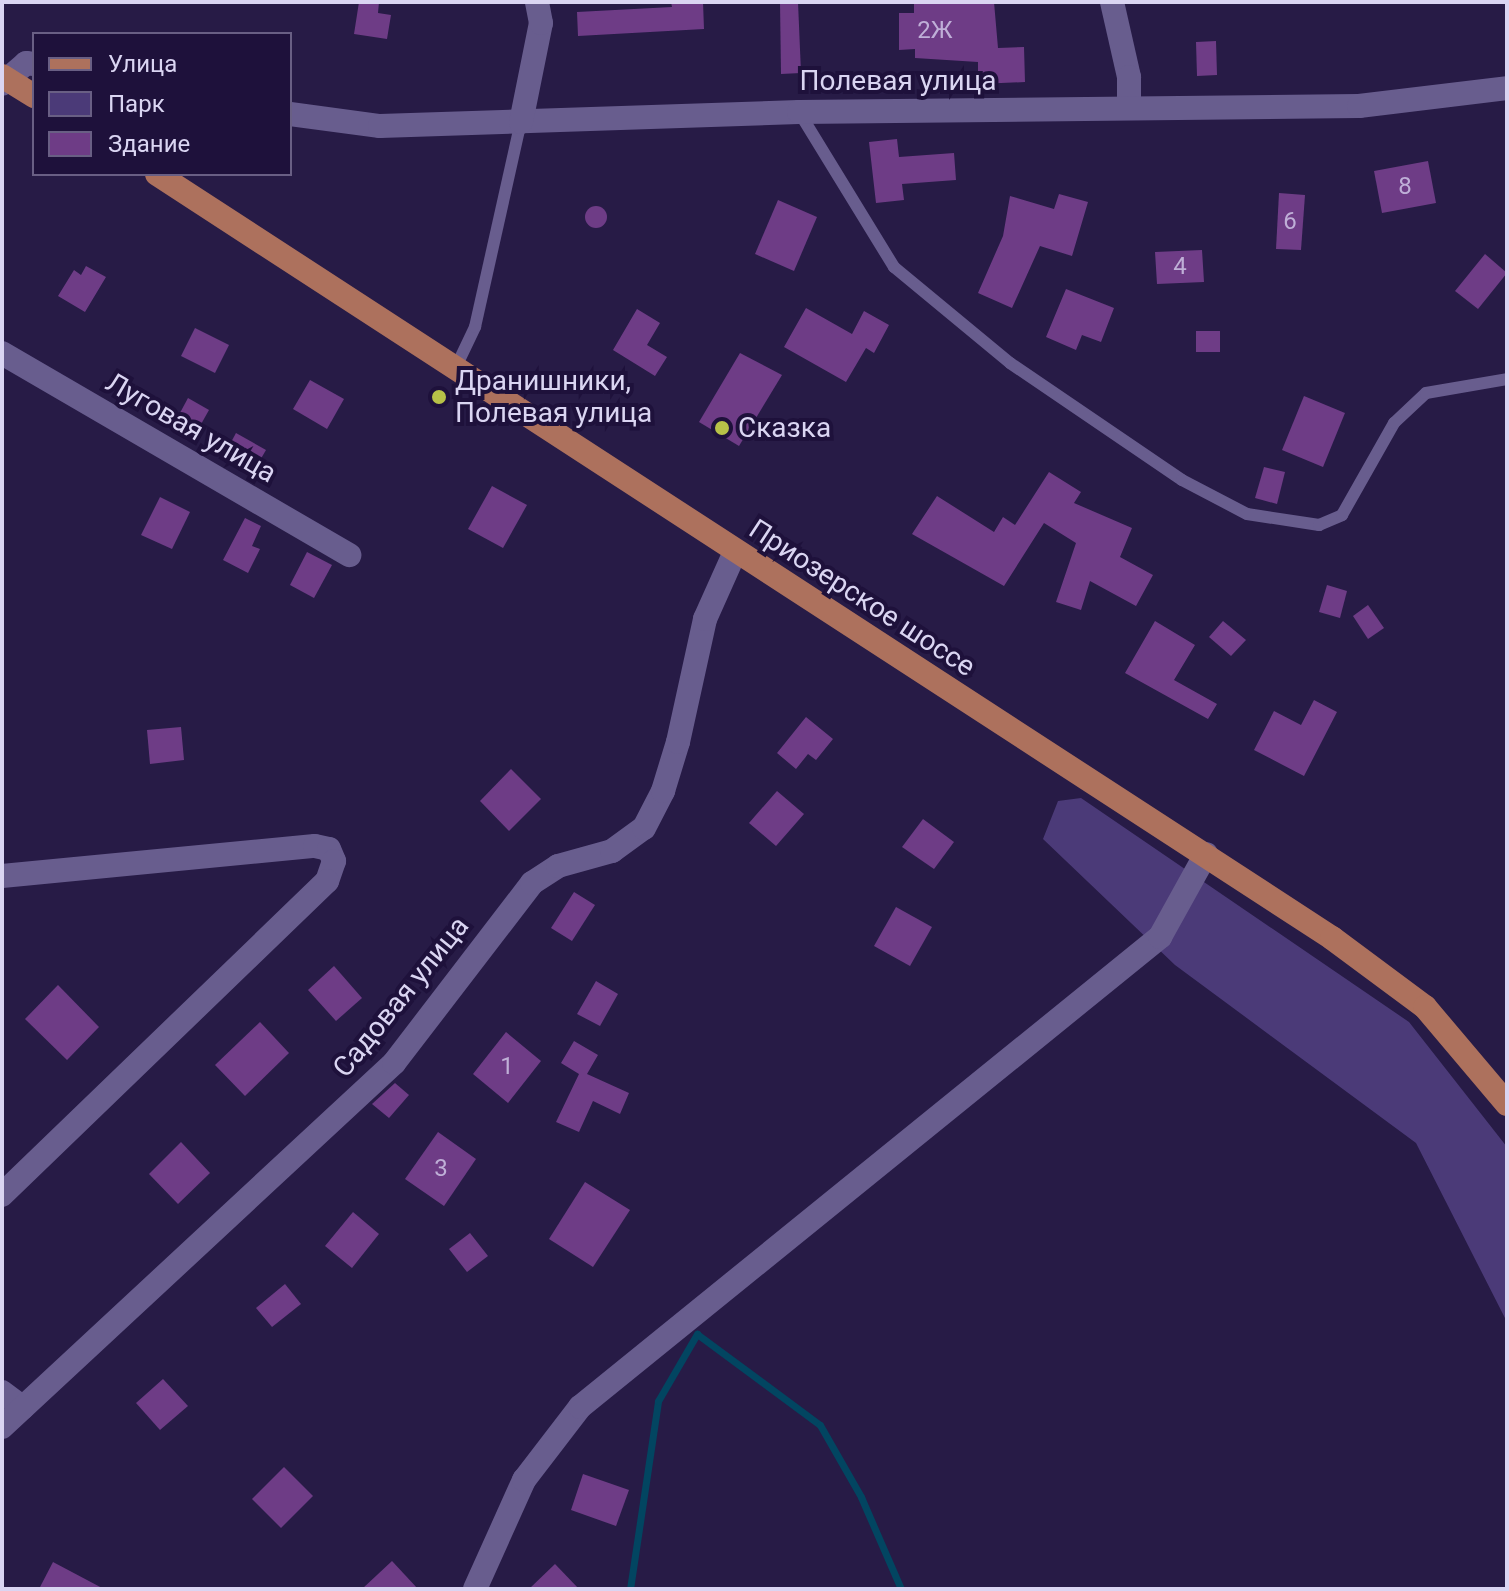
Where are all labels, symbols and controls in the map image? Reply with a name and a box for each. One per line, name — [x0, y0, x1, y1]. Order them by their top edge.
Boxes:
house number: 2Ж — [917, 17, 953, 45]
legend — [32, 32, 292, 176]
text: Улица — [108, 50, 177, 78]
street label: Полевая улица — [799, 64, 997, 98]
text: Парк — [108, 90, 165, 118]
text: Здание — [108, 130, 190, 158]
house number: 8 — [1398, 173, 1412, 201]
house number: 6 — [1283, 208, 1297, 236]
house number: 4 — [1173, 253, 1187, 281]
place label: Дранишники, Полевая улица — [455, 364, 652, 430]
street label: Луговая улица — [100, 366, 282, 490]
marker: Дранишники, Полевая улица — [430, 388, 448, 406]
place label: Сказка — [738, 411, 831, 445]
marker: Сказка — [713, 419, 731, 437]
street label: Приозерское шоссе — [743, 512, 981, 684]
street label: Садовая улица — [326, 910, 476, 1084]
house number: 1 — [500, 1053, 514, 1081]
house number: 3 — [434, 1155, 448, 1183]

